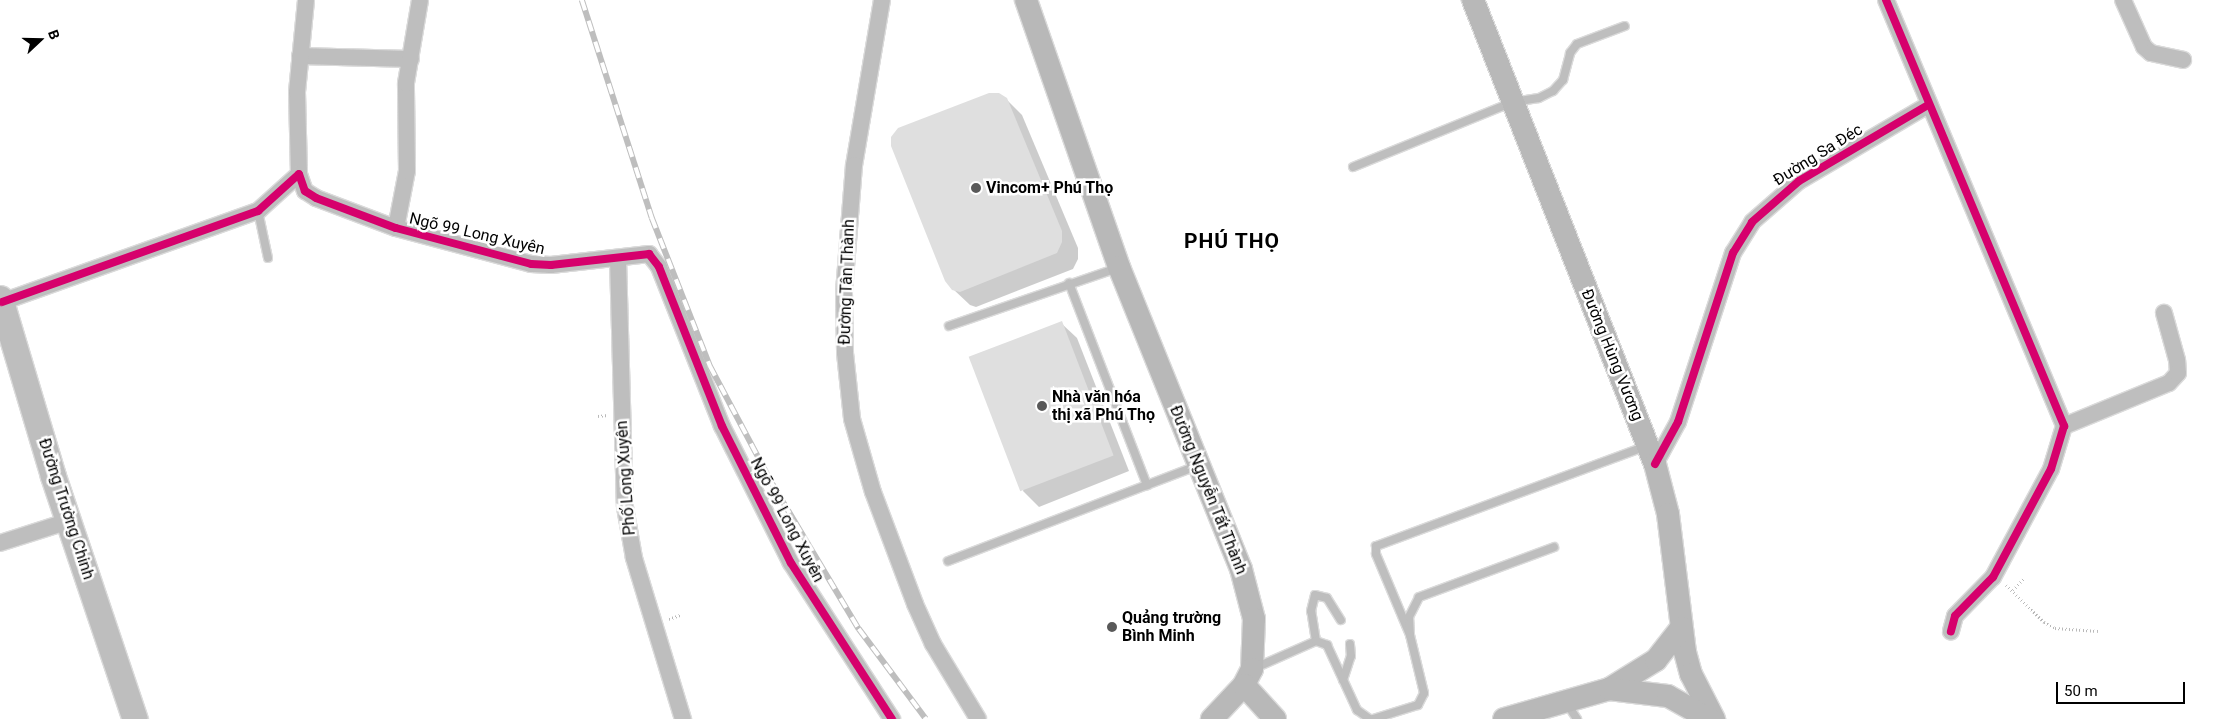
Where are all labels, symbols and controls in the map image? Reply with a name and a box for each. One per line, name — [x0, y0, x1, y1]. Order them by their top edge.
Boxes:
north arrow — [15, 15, 65, 65]
text: B — [45, 28, 63, 42]
street label: Đường Sa Đéc — [1770, 120, 1866, 190]
place label: Vincom+ Phú Thọ — [986, 178, 1114, 198]
marker: Vincom+ Phú Thọ — [970, 182, 982, 194]
street label: Ngõ 99 Long Xuyên — [407, 209, 547, 259]
street label: Đường Tân Thành — [835, 218, 859, 346]
district label: PHÚ THỌ — [1183, 228, 1281, 254]
street label: Đường Hùng Vương — [1577, 286, 1647, 424]
place label: Nhà văn hóa thị xã Phú Thọ — [1052, 387, 1155, 425]
marker: Nhà văn hóa thị xã Phú Thọ — [1036, 400, 1048, 412]
street label: Đường Nguyễn Tất Thành — [1165, 403, 1251, 577]
street label: Phố Long Xuyên — [612, 420, 640, 536]
street label: Đường Trường Chinh — [34, 436, 98, 582]
street label: Ngõ 99 Long Xuyên — [746, 454, 828, 586]
place label: Quảng trường Bình Minh — [1122, 608, 1221, 646]
marker: Quảng trường Bình Minh — [1106, 621, 1118, 633]
scale bar — [2059, 672, 2188, 704]
text: 50 m — [2064, 682, 2098, 700]

